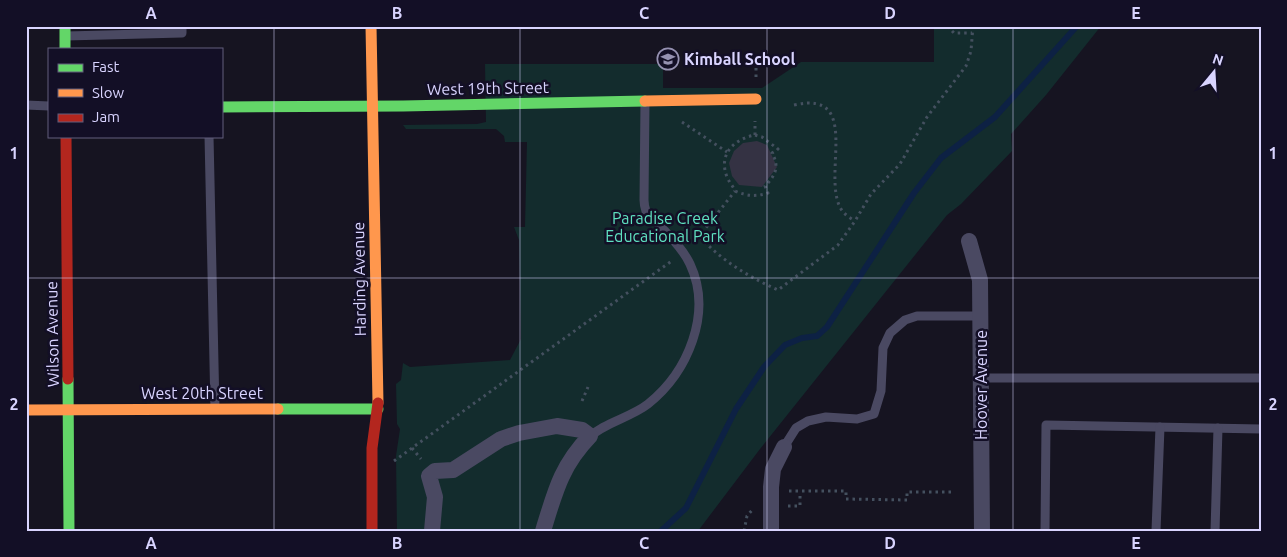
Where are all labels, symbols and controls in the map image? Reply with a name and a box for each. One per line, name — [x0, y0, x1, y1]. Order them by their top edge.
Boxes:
text: A — [145, 4, 157, 22]
text: B — [392, 4, 402, 22]
text: C — [639, 4, 649, 22]
text: D — [884, 4, 896, 22]
text: E — [1131, 4, 1141, 22]
school or university icon: Kimball School — [656, 47, 680, 71]
legend — [48, 48, 222, 138]
north arrow — [1190, 48, 1240, 98]
place label: Kimball School — [684, 50, 795, 68]
text: N — [1211, 50, 1225, 69]
text: Fast — [92, 58, 120, 75]
street label: West 19th Street — [427, 78, 550, 98]
text: Slow — [92, 84, 125, 101]
text: Jam — [92, 108, 120, 125]
text: 1 — [9, 144, 19, 162]
text: 1 — [1268, 144, 1278, 162]
park label: Paradise Creek Educational Park — [605, 209, 725, 245]
street label: Harding Avenue — [349, 222, 369, 336]
street label: Wilson Avenue — [42, 281, 62, 387]
street label: Hoover Avenue — [972, 330, 990, 440]
street label: West 20th Street — [141, 384, 264, 402]
text: 2 — [9, 395, 19, 413]
text: 2 — [1268, 395, 1278, 413]
text: A — [145, 534, 157, 552]
text: B — [392, 534, 402, 552]
text: C — [639, 534, 649, 552]
text: D — [884, 534, 896, 552]
text: E — [1131, 534, 1141, 552]

